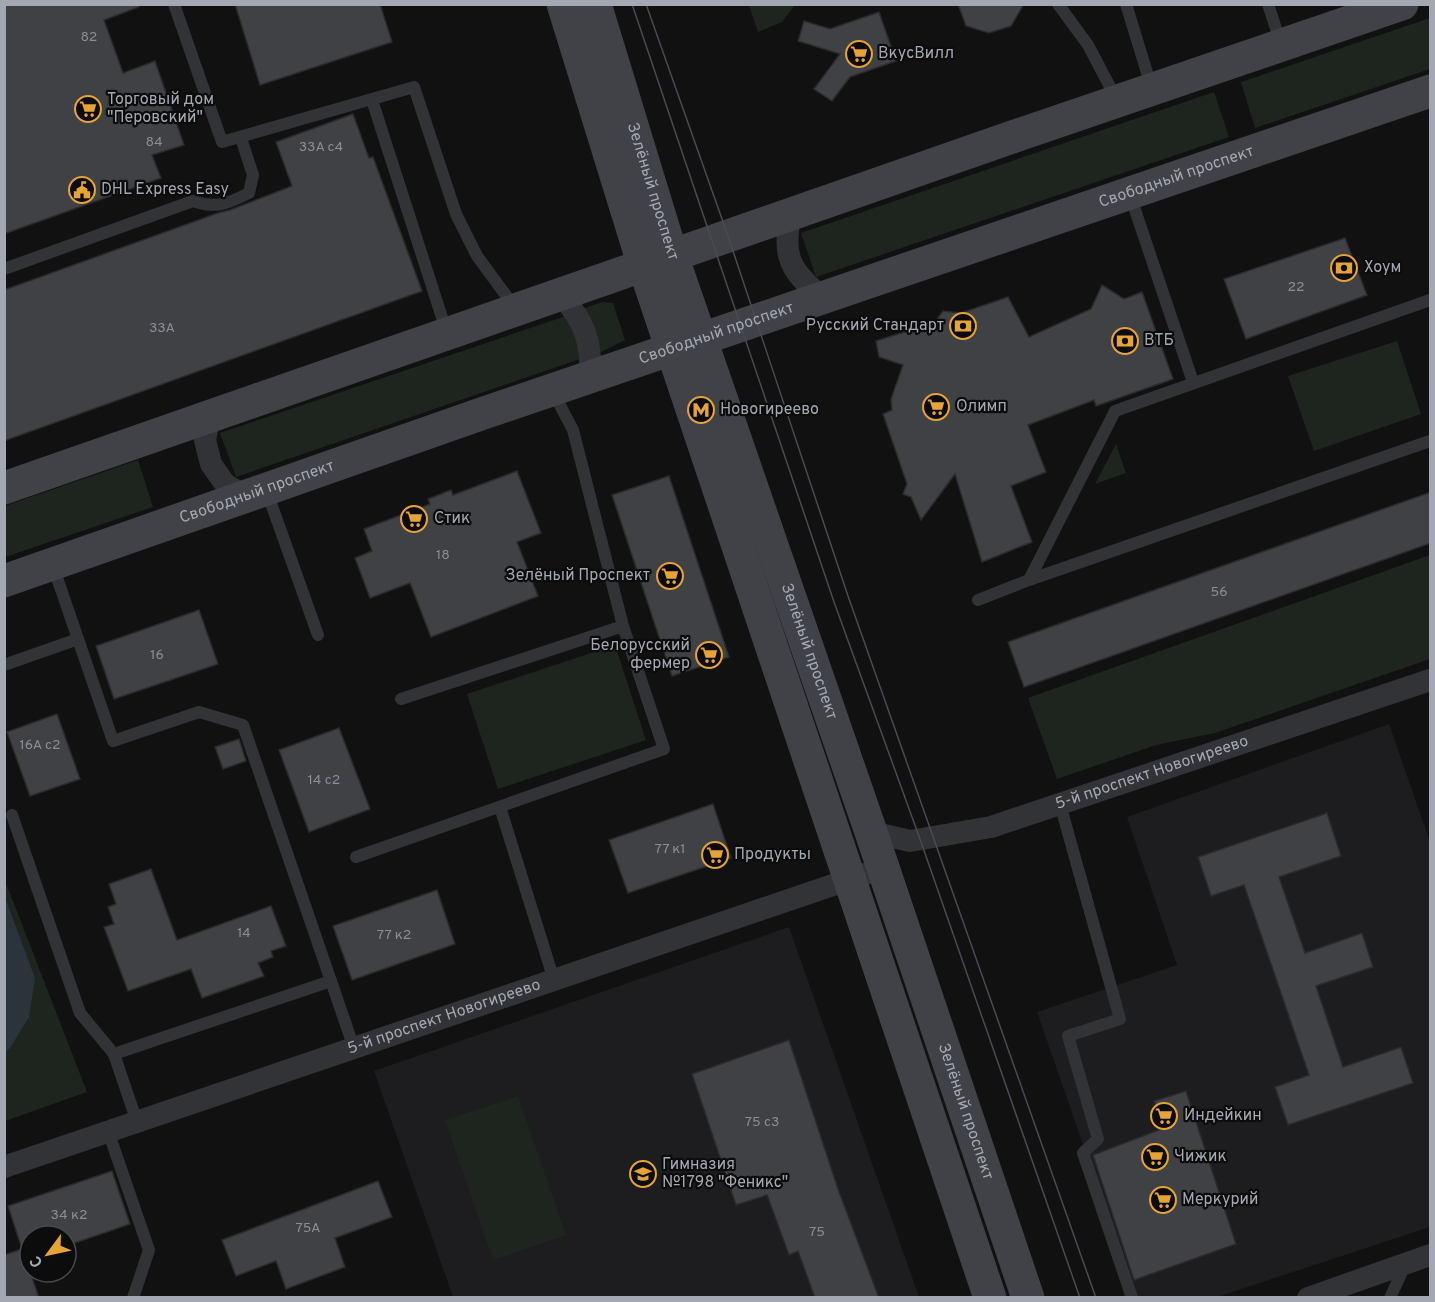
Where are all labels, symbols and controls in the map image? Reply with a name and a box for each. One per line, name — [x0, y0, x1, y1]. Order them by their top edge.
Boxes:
house number: 82 — [81, 29, 97, 46]
supermarket icon: ВкусВилл — [844, 39, 874, 69]
place label: ВкусВилл — [878, 44, 954, 64]
place label: Торговый дом "Перовский" — [107, 90, 214, 128]
supermarket icon: Торговый дом "Перовский" — [73, 94, 103, 124]
street label: Зелёный проспект — [622, 120, 683, 263]
house number: 84 — [145, 134, 163, 151]
house number: 33А с4 — [299, 139, 343, 156]
street label: Свободный проспект — [1096, 142, 1257, 213]
public building icon: DHL Express Easy — [67, 175, 97, 205]
place label: DHL Express Easy — [101, 180, 229, 200]
bank icon: Хоум — [1329, 253, 1359, 283]
place label: Хоум — [1364, 258, 1401, 278]
house number: 22 — [1287, 279, 1305, 296]
street label: Свободный проспект — [636, 298, 797, 370]
bank icon: Русский Стандарт — [948, 311, 978, 341]
place label: Русский Стандарт — [806, 316, 944, 336]
house number: 33А — [149, 320, 175, 337]
bank icon: ВТБ — [1110, 326, 1140, 356]
place label: ВТБ — [1144, 331, 1174, 351]
supermarket icon: Олимп — [921, 392, 951, 422]
metro station icon: Новогиреево — [686, 395, 716, 425]
place label: Олимп — [956, 397, 1007, 417]
place label: Новогиреево — [720, 400, 819, 420]
street label: Свободный проспект — [177, 456, 337, 529]
supermarket icon: Стик — [399, 504, 429, 534]
place label: Стик — [434, 509, 470, 529]
house number: 18 — [436, 547, 450, 564]
supermarket icon: Зелёный Проспект — [655, 561, 685, 591]
place label: Зелёный Проспект — [506, 566, 650, 586]
street label: Зелёный проспект — [776, 581, 841, 722]
house number: 56 — [1210, 584, 1228, 601]
place label: Белорусский фермер — [590, 636, 690, 674]
supermarket icon: Белорусский фермер — [694, 640, 724, 670]
house number: 16 — [150, 647, 164, 664]
street label: 5-й проспект Новогиреево — [1053, 731, 1251, 815]
house number: 16А с2 — [19, 737, 61, 754]
house number: 14 с2 — [308, 772, 340, 789]
supermarket icon: Продукты — [700, 840, 730, 870]
house number: 77 к1 — [654, 841, 686, 858]
place label: Продукты — [734, 845, 811, 865]
house number: 14 — [237, 925, 251, 942]
house number: 77 к2 — [377, 927, 411, 944]
street label: 5-й проспект Новогиреево — [345, 975, 543, 1059]
street label: Зелёный проспект — [933, 1041, 998, 1183]
supermarket icon: Индейкин — [1149, 1101, 1179, 1131]
place label: Индейкин — [1184, 1106, 1262, 1126]
house number: 75 с3 — [745, 1114, 779, 1131]
supermarket icon: Чижик — [1140, 1142, 1170, 1172]
place label: Чижик — [1174, 1147, 1227, 1167]
place label: Гимназия №1798 "Феникс" — [662, 1155, 788, 1193]
school or university icon: Гимназия №1798 "Феникс" — [628, 1159, 658, 1189]
supermarket icon: Меркурий — [1148, 1185, 1178, 1215]
place label: Меркурий — [1182, 1190, 1258, 1210]
house number: 34 к2 — [51, 1207, 87, 1224]
house number: 75А — [295, 1220, 321, 1237]
north arrow — [18, 1224, 78, 1284]
house number: 75 — [809, 1224, 825, 1241]
text: С — [26, 1251, 48, 1271]

